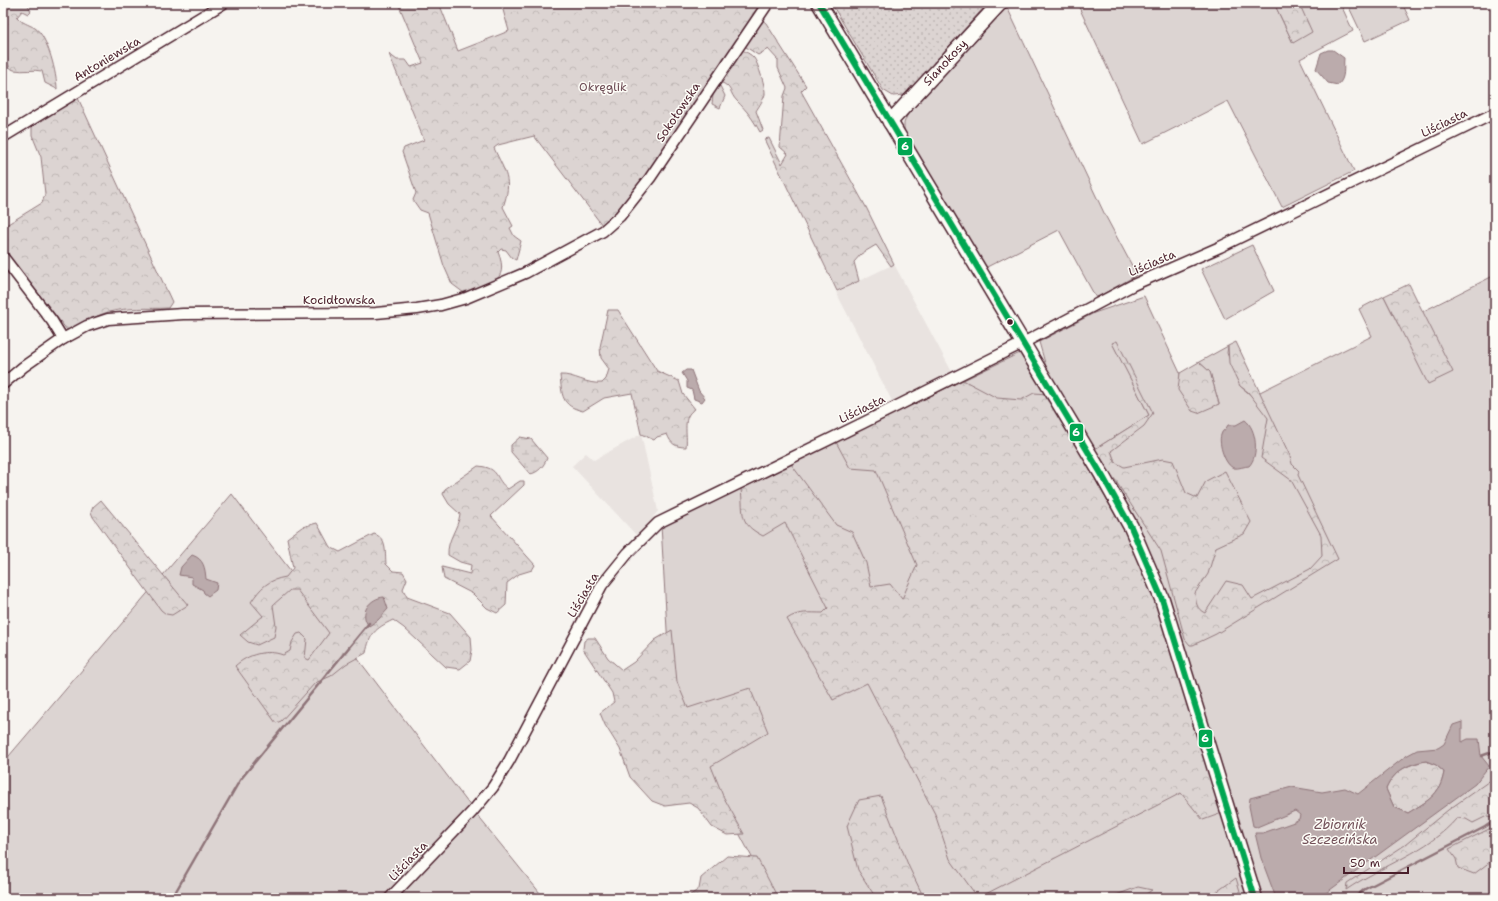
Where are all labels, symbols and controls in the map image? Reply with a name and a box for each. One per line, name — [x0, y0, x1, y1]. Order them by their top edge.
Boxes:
street label: Antoniewska — [71, 33, 144, 85]
street label: Sianokosy — [919, 36, 971, 89]
park label: Okręglik — [579, 79, 627, 95]
street label: Sokołowska — [652, 79, 704, 145]
street label: Liściasta — [1418, 105, 1470, 141]
line badge: 6 — [897, 137, 913, 156]
text: 6 — [901, 139, 909, 154]
street label: Liściasta — [1126, 246, 1178, 280]
street label: Kocidłowska — [303, 292, 376, 308]
unlabelled marker — [1005, 317, 1015, 327]
street label: Liściasta — [836, 391, 888, 427]
line badge: 6 — [1069, 423, 1084, 442]
text: 6 — [1072, 425, 1080, 440]
street label: Liściasta — [564, 569, 603, 621]
line badge: 6 — [1198, 729, 1213, 748]
text: 6 — [1201, 731, 1209, 746]
water label: Zbiornik Szczecińska — [1302, 816, 1378, 848]
street label: Liściasta — [385, 837, 431, 884]
scale bar — [1344, 849, 1408, 875]
text: 50 m — [1350, 855, 1380, 871]

